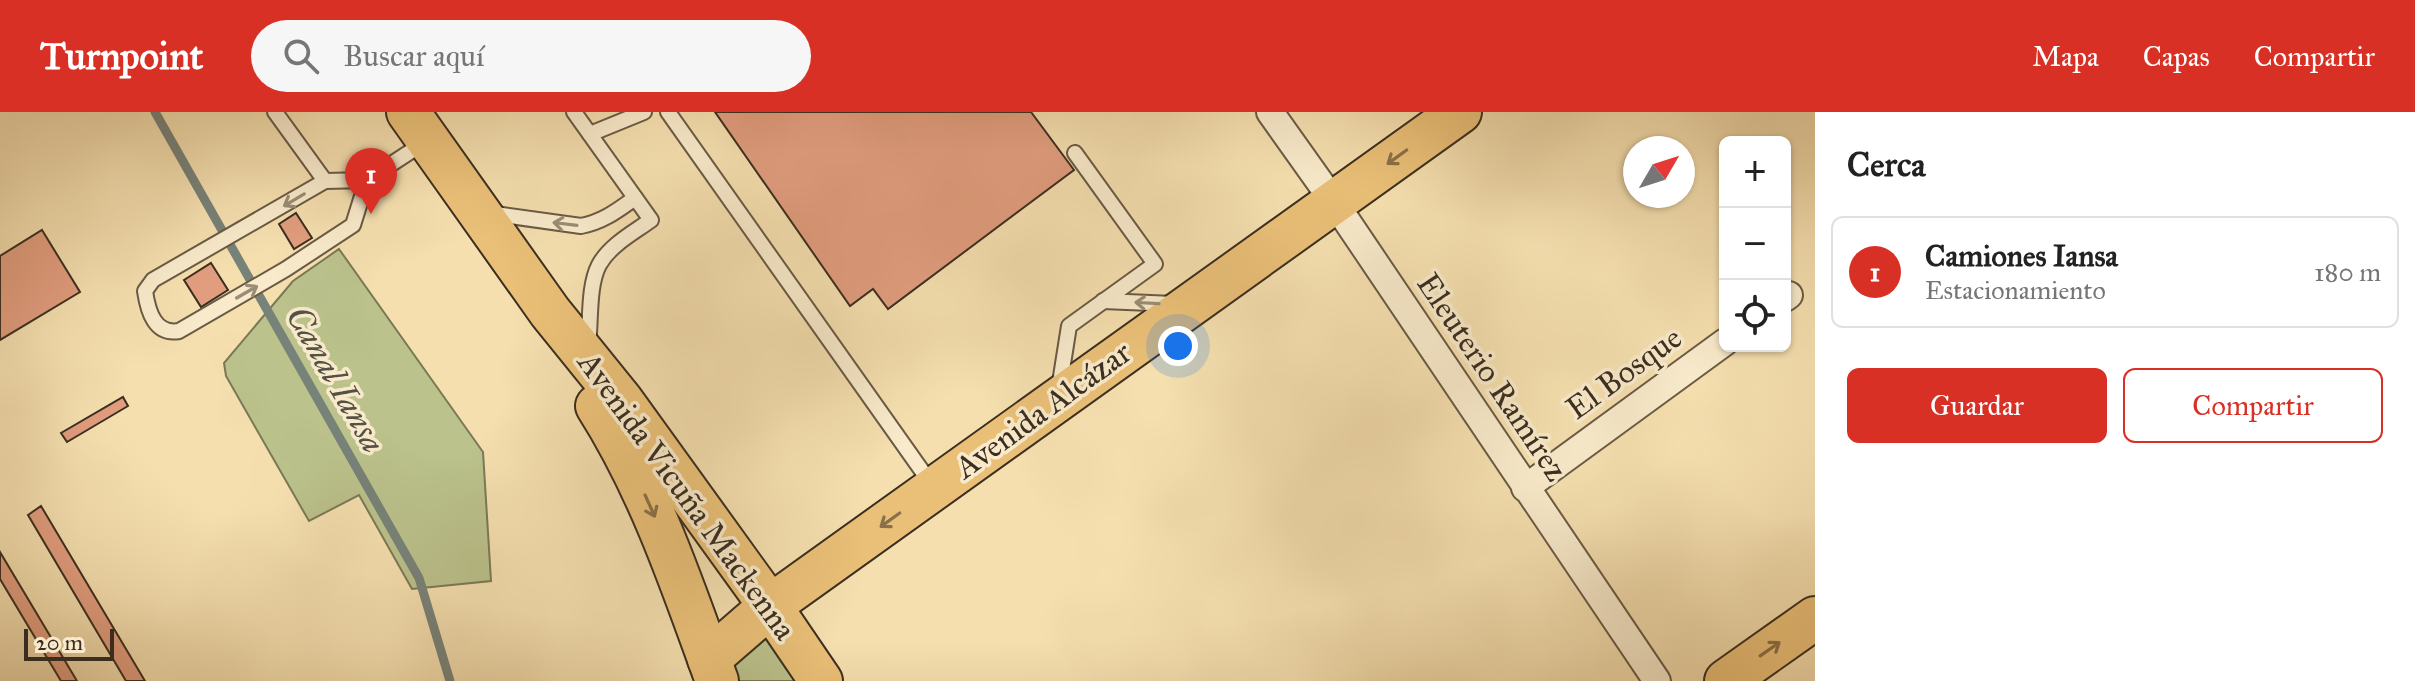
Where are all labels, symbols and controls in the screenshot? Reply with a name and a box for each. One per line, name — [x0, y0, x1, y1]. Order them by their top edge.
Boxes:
search box — [251, 20, 811, 92]
text: Turnpoint — [40, 33, 203, 79]
icon: search — [279, 34, 323, 78]
text: Buscar aquí — [343, 38, 484, 74]
text: Mapa — [2032, 39, 2099, 74]
text: Capas — [2143, 39, 2210, 74]
text: Compartir — [2254, 39, 2375, 74]
north arrow — [1623, 136, 1695, 208]
map controls — [1719, 136, 1791, 352]
button: + — [1719, 136, 1791, 208]
text: Cerca — [1847, 144, 1926, 185]
pin: 1 — [345, 148, 397, 214]
one-way arrow — [1387, 149, 1408, 166]
one-way arrow — [283, 192, 306, 208]
button: − — [1719, 208, 1791, 280]
one-way arrow — [553, 216, 578, 231]
text: Camiones Iansa — [1925, 238, 2118, 274]
text: 1 — [1870, 256, 1880, 288]
text: 180 m — [2314, 256, 2381, 288]
street label: Eleuterio Ramírez — [1408, 266, 1576, 488]
text: Estacionamiento — [1925, 274, 2106, 306]
button: locate — [1719, 280, 1791, 352]
one-way arrow — [235, 284, 258, 300]
one-way arrow — [1134, 295, 1161, 310]
water label: Canal Iansa — [278, 298, 394, 460]
street label: El Bosque — [1559, 318, 1689, 428]
your location — [1158, 326, 1198, 366]
street label: Avenida Alcázar — [946, 333, 1139, 488]
street label: Avenida Vicuña Mackenna — [568, 343, 805, 648]
button: Guardar — [1847, 368, 2107, 443]
button: Compartir — [2123, 368, 2383, 443]
one-way arrow — [643, 494, 658, 518]
one-way arrow — [879, 512, 901, 529]
scale bar — [24, 625, 114, 661]
text: 20 m — [36, 629, 83, 656]
one-way arrow — [1759, 641, 1781, 658]

